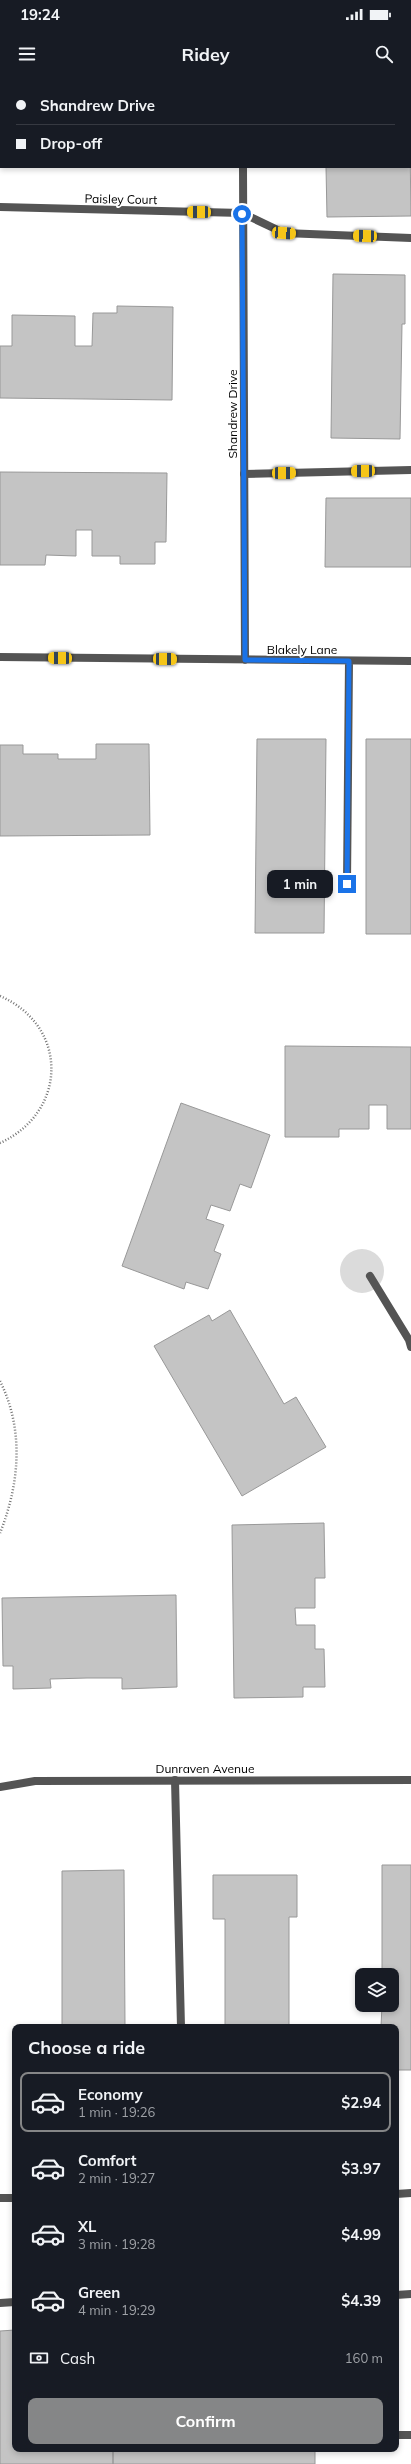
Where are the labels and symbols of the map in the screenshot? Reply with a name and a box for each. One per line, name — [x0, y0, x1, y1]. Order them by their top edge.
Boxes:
street label: Paisley Court — [84, 191, 158, 207]
route start — [233, 205, 251, 223]
car — [187, 206, 211, 218]
car — [272, 226, 296, 240]
car — [353, 230, 377, 242]
street label: Shandrew Drive — [225, 369, 240, 459]
car — [351, 465, 375, 477]
car — [272, 467, 296, 479]
street label: Blakely Lane — [267, 642, 337, 657]
car — [48, 652, 72, 664]
car — [153, 653, 177, 665]
callout: 1 min — [267, 870, 333, 898]
route end — [338, 875, 356, 893]
street label: Dunraven Avenue — [155, 1761, 255, 1776]

